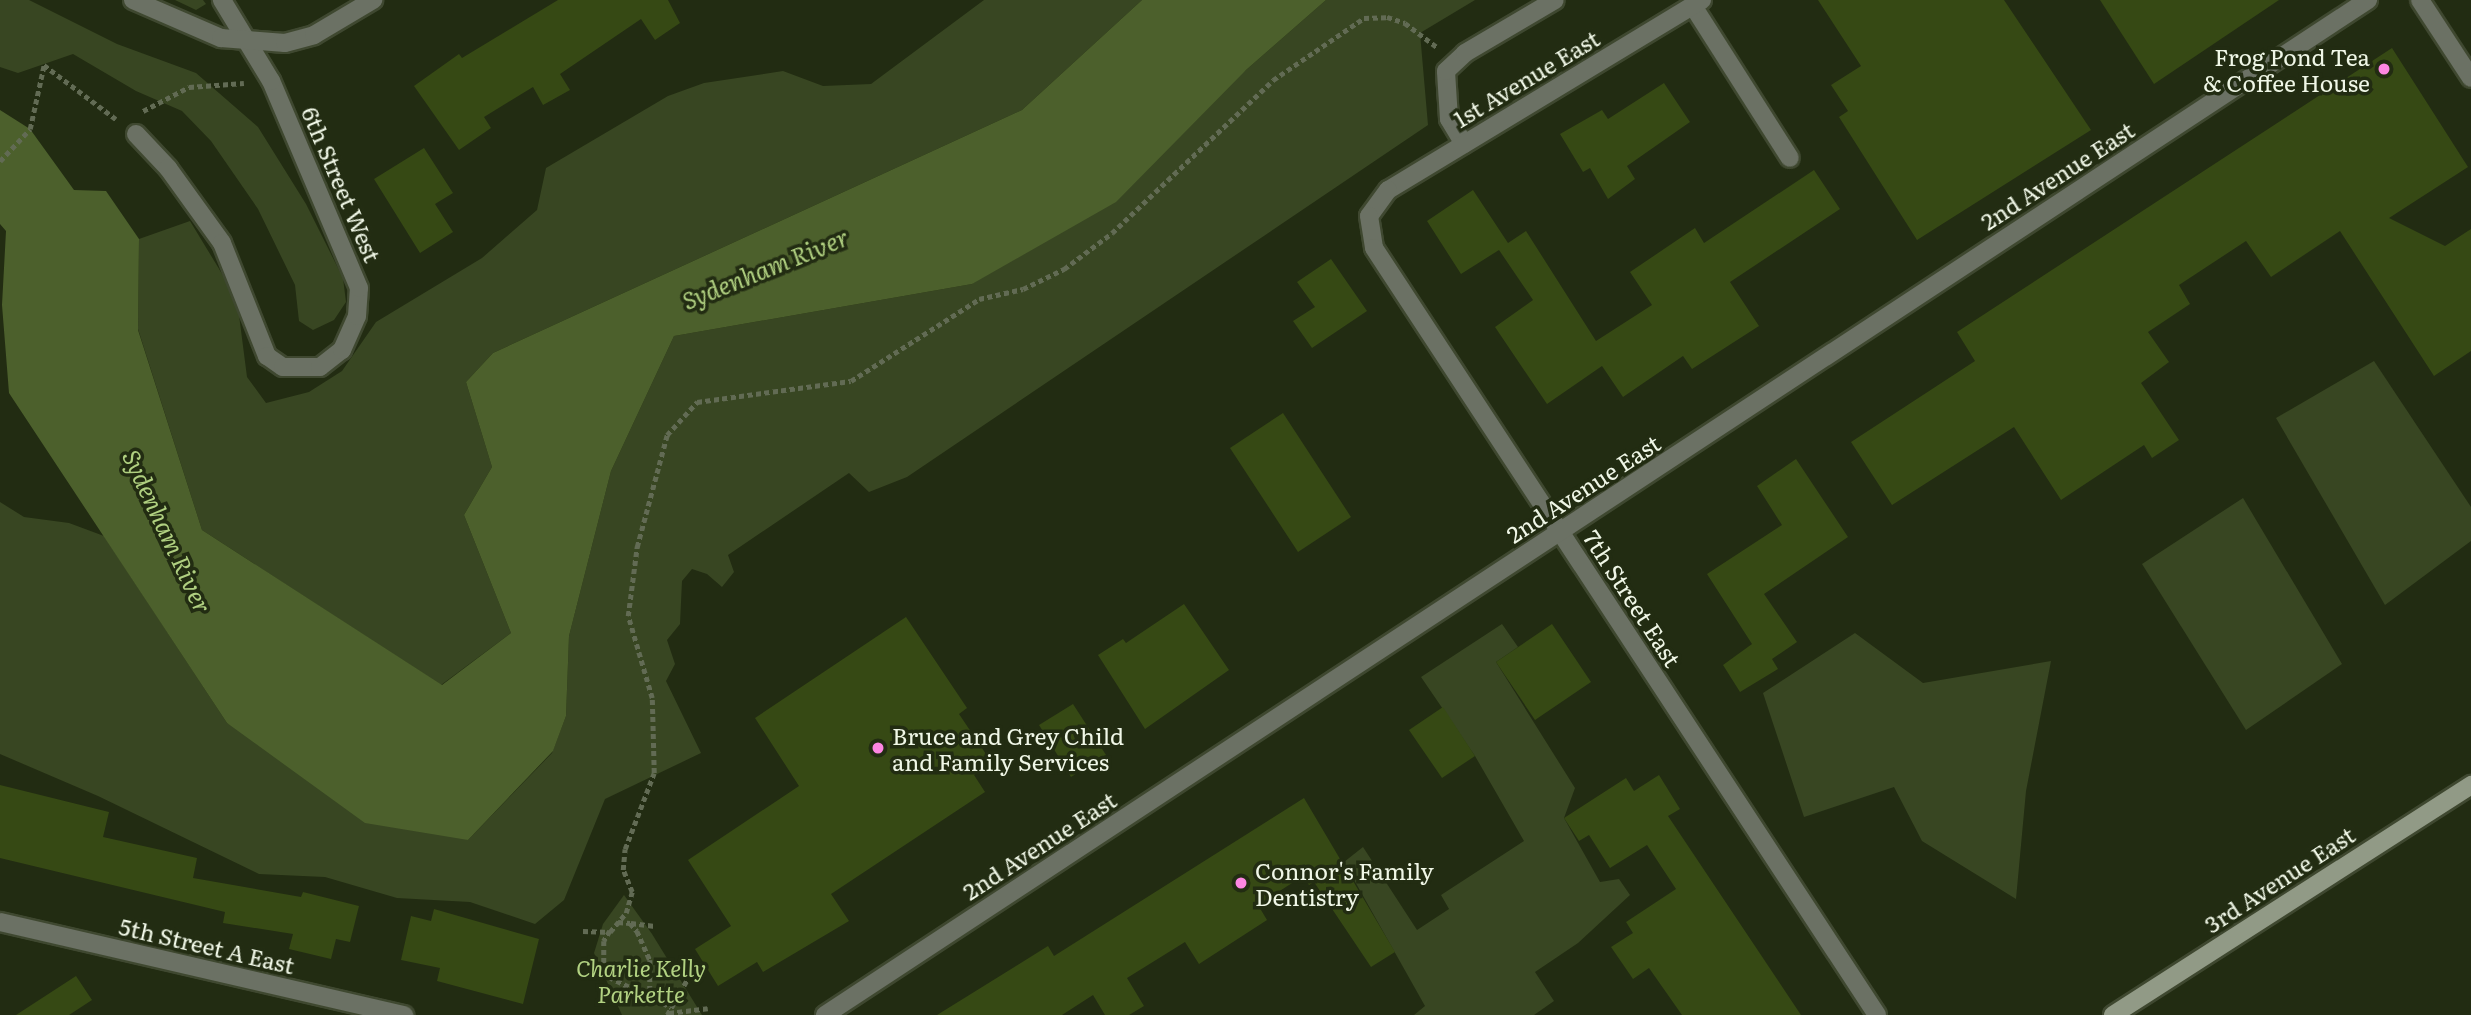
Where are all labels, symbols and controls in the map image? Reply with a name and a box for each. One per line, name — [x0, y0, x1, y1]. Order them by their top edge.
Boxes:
street label: 1st Avenue East — [1448, 24, 1604, 132]
place label: Frog Pond Tea & Coffee House — [2203, 42, 2370, 96]
marker: Frog Pond Tea & Coffee House — [2376, 61, 2392, 77]
street label: 6th Street West — [297, 102, 387, 266]
street label: 2nd Avenue East — [1975, 115, 2139, 235]
water label: Sydenham River — [678, 222, 852, 314]
street label: 2nd Avenue East — [1501, 428, 1665, 548]
water label: Sydenham River — [118, 445, 218, 617]
street label: 7th Street East — [1579, 524, 1687, 672]
place label: Bruce and Grey Child and Family Services — [892, 721, 1124, 775]
marker: Bruce and Grey Child and Family Services — [870, 740, 886, 756]
street label: 2nd Avenue East — [957, 785, 1121, 905]
street label: 3rd Avenue East — [2199, 820, 2359, 938]
place label: Connor's Family Dentistry — [1255, 856, 1434, 910]
marker: Connor's Family Dentistry — [1233, 875, 1249, 891]
street label: 5th Street A East — [117, 911, 297, 979]
park label: Charlie Kelly Parkette — [576, 953, 706, 1007]

